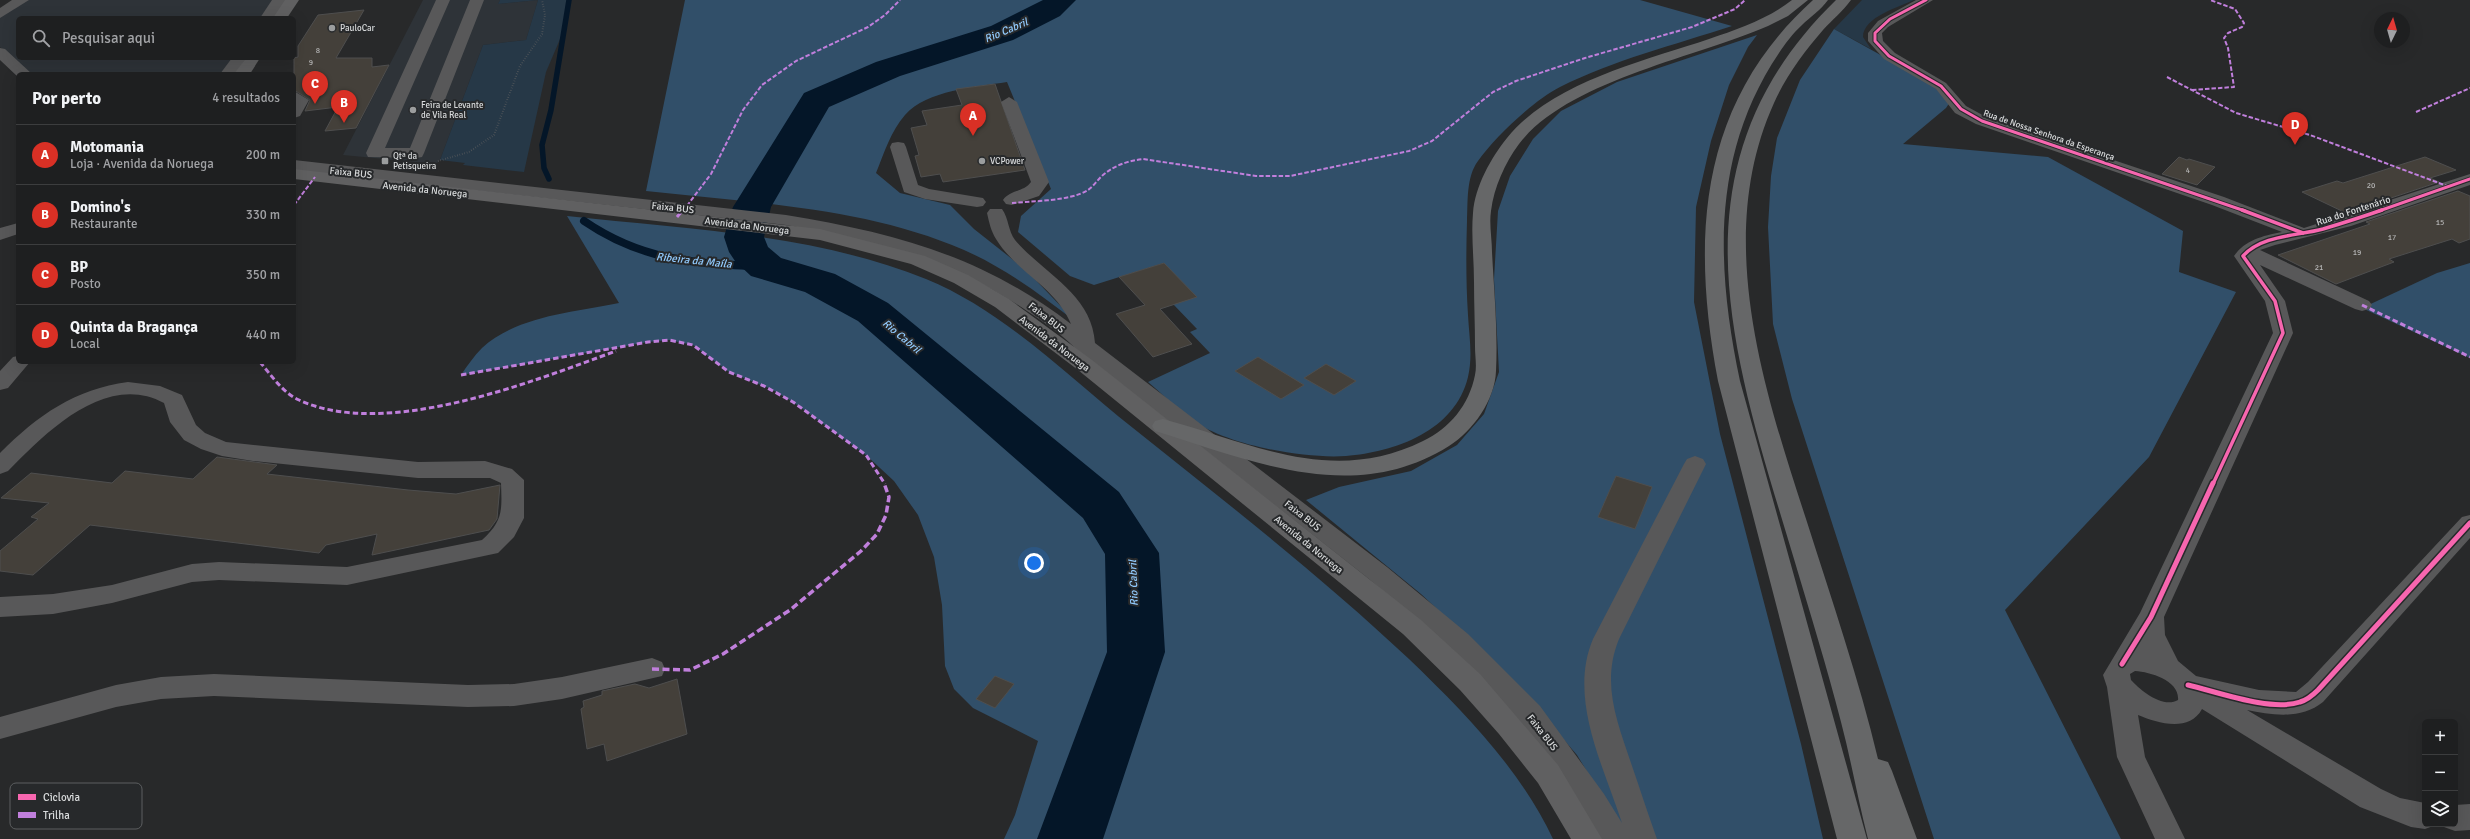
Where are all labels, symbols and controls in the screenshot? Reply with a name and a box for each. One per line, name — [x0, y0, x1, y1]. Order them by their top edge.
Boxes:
north arrow — [2374, 12, 2410, 48]
water label: Rio Cabril — [982, 15, 1031, 45]
search box — [16, 16, 296, 60]
marker: PauloCar — [327, 23, 337, 33]
place label: PauloCar — [340, 23, 376, 34]
icon: search — [30, 27, 52, 49]
text: Pesquisar aqui — [62, 29, 155, 47]
house number: 8 — [316, 45, 320, 55]
house number: 9 — [309, 57, 313, 67]
pin: C — [302, 71, 328, 104]
text: Por perto — [32, 88, 101, 109]
text: 4 resultados — [212, 90, 280, 106]
pin: B — [331, 90, 357, 123]
place label: Feira de Levante de Vila Real — [421, 100, 484, 121]
pin: A — [960, 103, 986, 136]
marker: Feira de Levante de Vila Real — [408, 105, 418, 115]
street label: Rua de Nossa Senhora da Esperança — [1982, 108, 2116, 163]
pin: D — [2282, 112, 2308, 145]
text: Motomania — [70, 138, 144, 156]
text: A — [41, 147, 49, 163]
text: 200 m — [246, 147, 280, 163]
place label: Qtª da Petisqueira — [393, 151, 437, 172]
text: Loja · Avenida da Noruega — [70, 156, 214, 172]
marker: Qtª da Petisqueira — [380, 156, 390, 166]
marker: VCPower — [977, 156, 987, 166]
place label: VCPower — [990, 156, 1025, 167]
street label: Faixa BUS — [329, 165, 373, 181]
house number: 4 — [2186, 165, 2191, 175]
street label: Avenida da Noruega — [382, 180, 468, 200]
house number: 20 — [2367, 180, 2375, 190]
street label: Rua do Fontenário — [2315, 193, 2392, 229]
text: Domino's — [70, 198, 131, 216]
street label: Faixa BUS — [651, 200, 695, 216]
text: B — [41, 207, 49, 223]
text: 330 m — [246, 207, 280, 223]
street label: Avenida da Noruega — [704, 215, 790, 237]
text: Restaurante — [70, 216, 137, 232]
house number: 15 — [2436, 217, 2444, 227]
house number: 17 — [2388, 232, 2396, 242]
house number: 19 — [2353, 247, 2361, 257]
water label: Ribeira da Maíla — [655, 250, 733, 271]
text: BP — [70, 258, 88, 276]
house number: 21 — [2315, 262, 2323, 272]
text: C — [41, 267, 49, 283]
text: 350 m — [246, 267, 280, 283]
text: Posto — [70, 276, 101, 292]
street label: Faixa BUS — [1026, 300, 1067, 336]
street label: Avenida da Noruega — [1017, 313, 1092, 374]
water label: Rio Cabril — [880, 317, 924, 357]
text: Quinta da Bragança — [70, 318, 198, 336]
text: D — [41, 327, 49, 343]
text: 440 m — [246, 327, 280, 343]
text: Local — [70, 336, 100, 352]
street label: Faixa BUS — [1282, 498, 1323, 534]
street label: Avenida da Noruega — [1271, 513, 1345, 576]
your location — [1024, 553, 1044, 573]
water label: Rio Cabril — [1126, 559, 1141, 606]
street label: Faixa BUS — [1524, 712, 1560, 753]
map controls — [2422, 719, 2458, 827]
button: + — [2422, 719, 2458, 755]
button: − — [2422, 755, 2458, 791]
legend — [10, 783, 142, 829]
text: Ciclovia — [43, 791, 80, 804]
button: layers — [2422, 791, 2458, 827]
text: Trilha — [43, 809, 70, 822]

